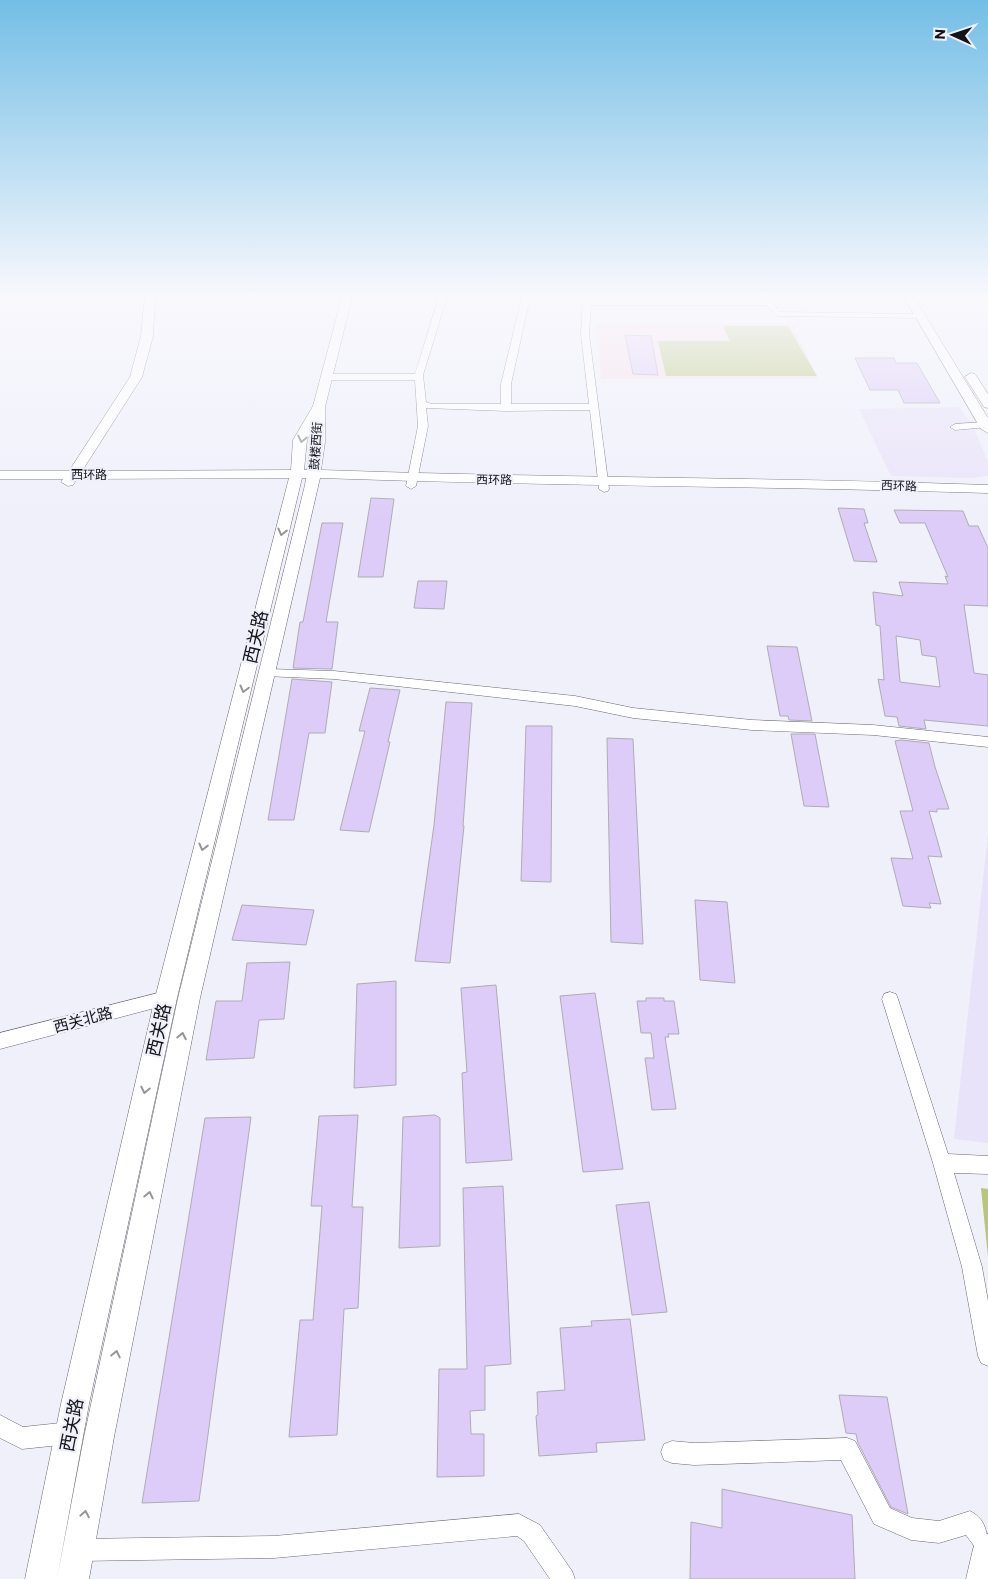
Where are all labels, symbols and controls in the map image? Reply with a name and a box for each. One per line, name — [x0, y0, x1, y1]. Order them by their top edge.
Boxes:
north arrow — [928, 10, 978, 60]
text: N — [931, 29, 948, 40]
street label: 鼓楼西街 — [306, 421, 324, 470]
one-way arrow — [298, 435, 308, 443]
street label: 西环路 — [71, 467, 107, 481]
street label: 西环路 — [476, 472, 512, 486]
street label: 西环路 — [881, 477, 917, 493]
one-way arrow — [277, 527, 288, 536]
street label: 西关路 — [238, 608, 272, 666]
one-way arrow — [239, 685, 249, 693]
one-way arrow — [199, 842, 209, 850]
street label: 西关路 — [141, 1001, 175, 1059]
street label: 西关北路 — [51, 1003, 114, 1035]
one-way arrow — [176, 1032, 186, 1040]
one-way arrow — [140, 1086, 151, 1094]
one-way arrow — [143, 1191, 154, 1200]
one-way arrow — [111, 1350, 121, 1359]
street label: 西关路 — [55, 1396, 87, 1453]
one-way arrow — [79, 1509, 90, 1518]

